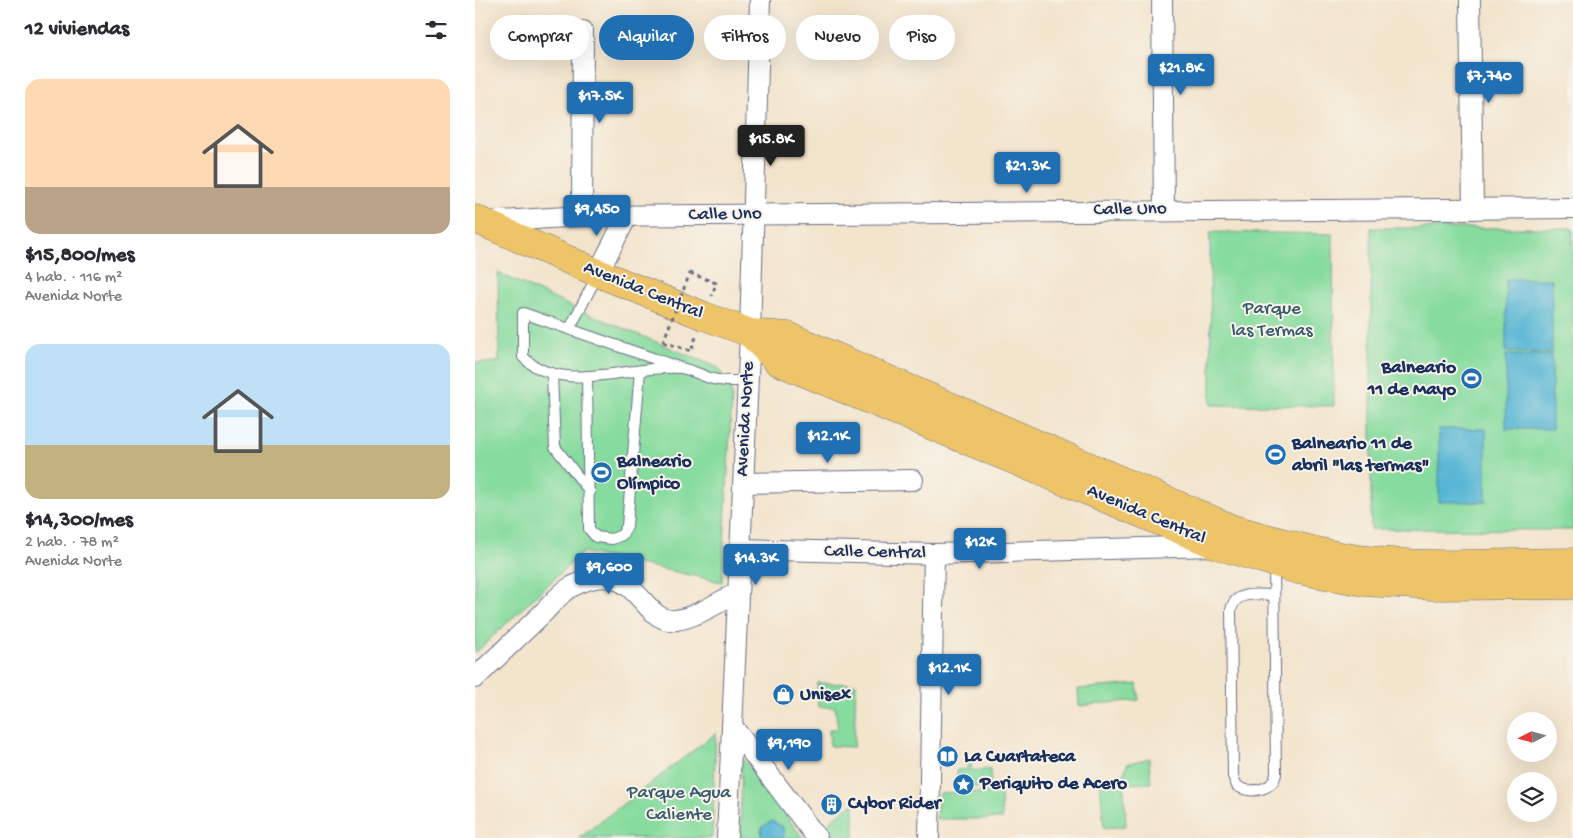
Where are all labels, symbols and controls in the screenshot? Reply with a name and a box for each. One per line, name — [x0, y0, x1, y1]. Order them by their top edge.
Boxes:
chip: Comprar — [490, 15, 589, 60]
chip: Alquilar — [599, 15, 694, 60]
chip: Filtros — [704, 15, 786, 60]
chip: Nuevo — [796, 15, 879, 60]
chip: Piso — [889, 15, 955, 60]
icon: filters — [422, 16, 450, 44]
text: 12 viviendas — [25, 18, 129, 43]
pin: $21.8K — [1140, 54, 1222, 96]
text: $21.8K — [1159, 60, 1203, 79]
pin: $7,740 — [1448, 62, 1530, 104]
text: $7,740 — [1466, 68, 1512, 87]
pin: $17.5K — [559, 82, 641, 124]
text: $17.5K — [578, 88, 622, 107]
icon: home — [193, 111, 283, 201]
pin: $15.8K — [730, 124, 812, 167]
text: $15.8K — [749, 131, 793, 150]
pin: $21.3K — [986, 152, 1068, 194]
text: $21.3K — [1005, 158, 1049, 177]
pin: $9,450 — [556, 194, 638, 237]
street label: Calle Uno — [1093, 198, 1167, 222]
text: $9,450 — [574, 201, 620, 220]
street label: Calle Uno — [688, 203, 762, 227]
text: $15,800/mes — [25, 244, 134, 269]
street label: Avenida Central — [580, 257, 706, 325]
text: 4 hab. · 116 m² — [25, 269, 122, 288]
text: Avenida Norte — [25, 288, 122, 307]
park label: Parque las Termas — [1231, 298, 1314, 343]
place label: Balneario 11 de Mayo — [1367, 357, 1456, 402]
street label: Avenida Norte — [731, 361, 761, 477]
sports icon: Balneario 11 de Mayo — [1460, 367, 1484, 391]
icon: home — [193, 376, 283, 466]
pin: $12.1K — [787, 422, 869, 464]
text: $12.1K — [807, 428, 849, 447]
place label: Balneario 11 de abril "las termas" — [1291, 433, 1429, 478]
sports icon: Balneario 11 de abril "las termas" — [1264, 443, 1288, 467]
place label: Balneario Olímpico — [616, 451, 692, 496]
sports icon: Balneario Olímpico — [589, 461, 613, 485]
street label: Avenida Central — [1083, 480, 1209, 550]
text: $14,300/mes — [25, 509, 133, 534]
pin: $12K — [950, 528, 1010, 570]
text: 2 hab. · 78 m² — [25, 534, 119, 553]
text: $12K — [965, 534, 995, 553]
street label: Calle Central — [824, 541, 926, 565]
pin: $14.3K — [715, 544, 797, 586]
text: $14.3K — [734, 550, 778, 569]
pin: $9,600 — [568, 552, 650, 595]
text: Avenida Norte — [25, 553, 122, 572]
text: $9,600 — [586, 559, 632, 578]
pin: $12.1K — [908, 654, 990, 696]
text: $12.1K — [928, 660, 970, 679]
shop icon: Unisex — [772, 683, 796, 707]
place label: Unisex — [800, 684, 852, 707]
north arrow — [1507, 712, 1557, 762]
map controls — [1507, 712, 1557, 822]
pin: $9,190 — [748, 728, 830, 771]
text: $9,190 — [767, 735, 811, 754]
library icon: La Cuartateca — [936, 745, 960, 769]
place label: La Cuartateca — [964, 746, 1077, 769]
place icon: Periquito de Acero — [952, 772, 976, 796]
button: layers — [1507, 772, 1557, 822]
place label: Periquito de Acero — [979, 773, 1127, 796]
park label: Parque Agua Caliente — [626, 782, 732, 827]
building icon: Cybor Rider — [820, 792, 844, 816]
place label: Cybor Rider — [847, 793, 943, 816]

